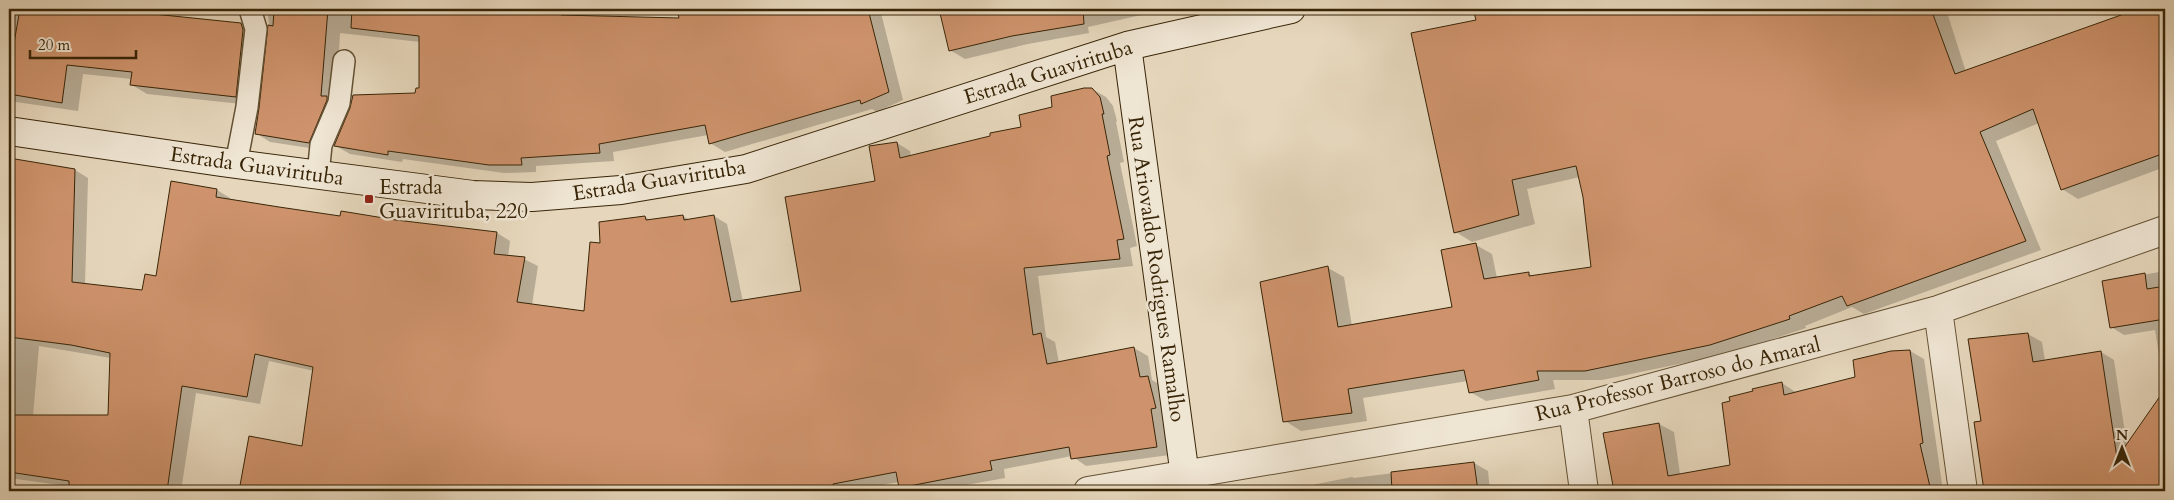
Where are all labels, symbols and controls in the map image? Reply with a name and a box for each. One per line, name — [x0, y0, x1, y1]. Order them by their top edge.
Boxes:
scale bar — [30, 28, 136, 60]
street label: Estrada Guavirituba — [960, 33, 1136, 112]
text: 20 m — [38, 35, 70, 55]
street label: Rua Ariovaldo Rodrigues Ramalho — [1121, 114, 1192, 424]
street label: Estrada Guavirituba — [168, 140, 346, 193]
street label: Estrada Guavirituba — [570, 152, 748, 209]
place label: Estrada Guavirituba, 220 — [379, 173, 528, 226]
marker: Estrada Guavirituba, 220 — [363, 193, 375, 205]
street label: Rua Professor Barroso do Amaral — [1533, 330, 1824, 429]
north arrow — [2096, 422, 2146, 472]
text: N — [2116, 426, 2128, 445]

